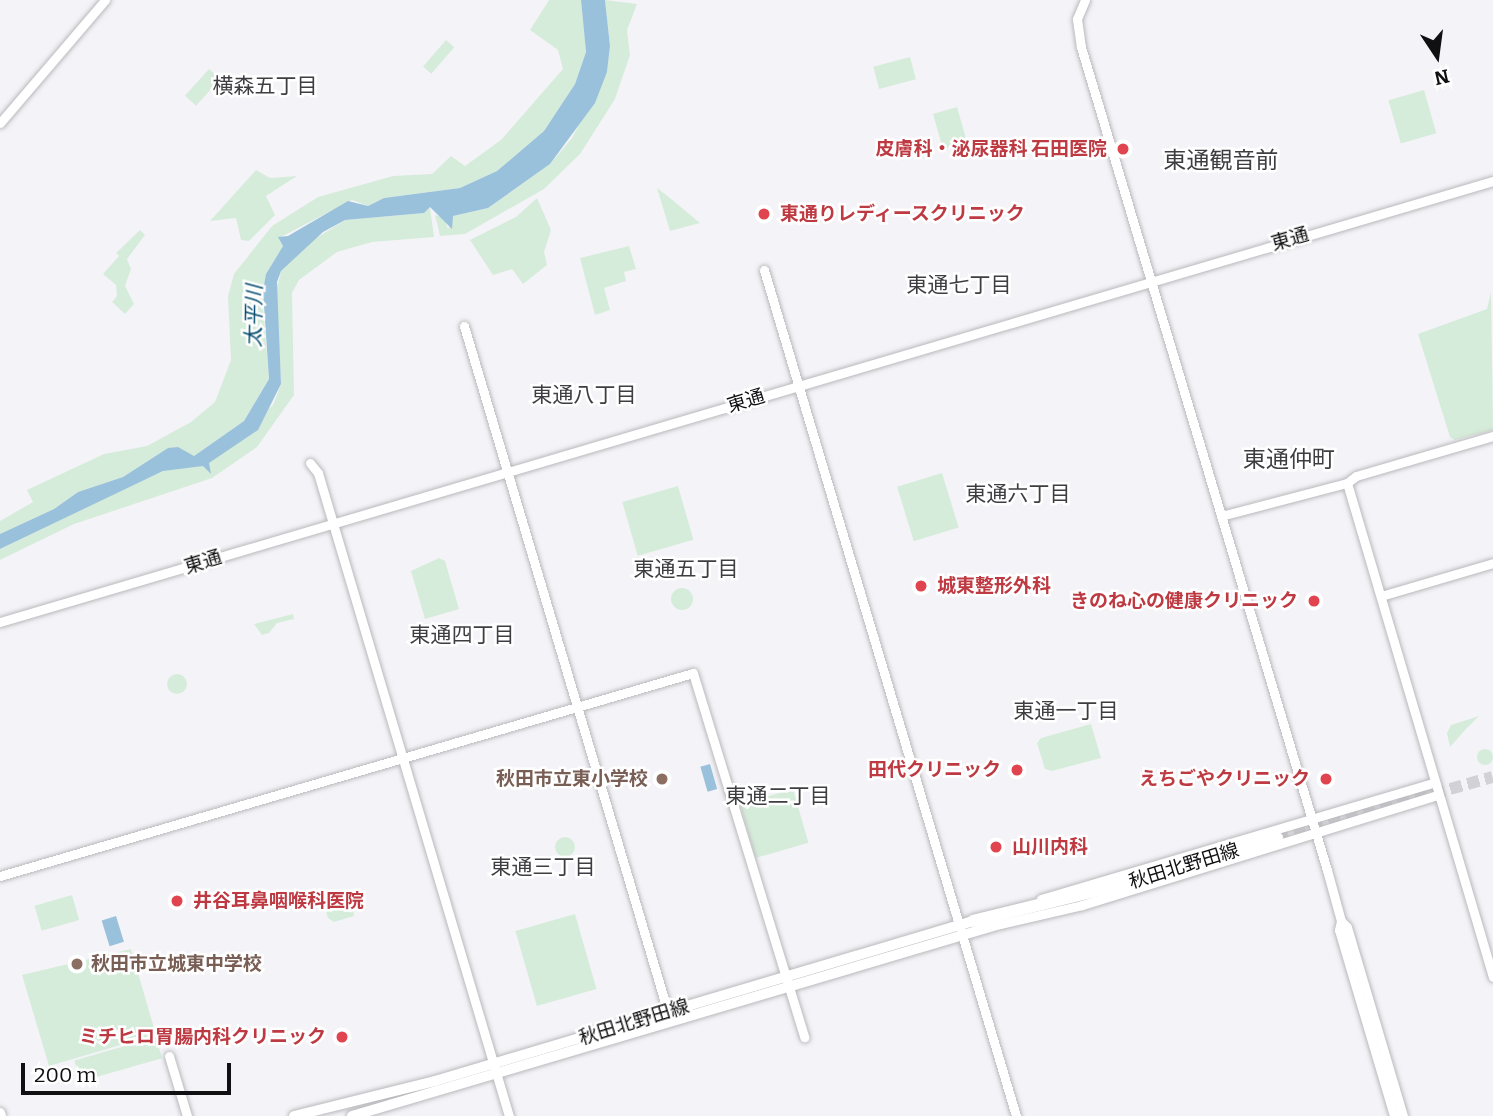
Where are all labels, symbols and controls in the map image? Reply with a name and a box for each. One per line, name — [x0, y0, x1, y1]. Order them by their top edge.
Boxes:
north arrow — [1402, 21, 1472, 91]
text: N — [1432, 64, 1452, 90]
district label: 横森五丁目 — [213, 73, 317, 99]
place label: 皮膚科・泌尿器科 石田医院 — [876, 138, 1107, 160]
marker: 皮膚科・泌尿器科 石田医院 — [1113, 139, 1133, 159]
district label: 東通観音前 — [1164, 146, 1278, 174]
place label: 東通りレディースクリニック — [780, 203, 1027, 225]
marker: 東通りレディースクリニック — [754, 204, 774, 224]
street label: 東通 — [1269, 223, 1311, 255]
district label: 東通七丁目 — [907, 272, 1011, 298]
water label: 太平川 — [241, 284, 267, 348]
district label: 東通八丁目 — [532, 382, 636, 408]
street label: 東通 — [724, 385, 768, 417]
district label: 東通仲町 — [1243, 445, 1335, 473]
district label: 東通六丁目 — [966, 481, 1070, 507]
street label: 東通 — [181, 546, 225, 578]
district label: 東通五丁目 — [634, 556, 738, 582]
place label: 城東整形外科 — [937, 575, 1051, 597]
marker: 城東整形外科 — [911, 576, 931, 596]
place label: きのね心の健康クリニック — [1070, 590, 1298, 612]
marker: きのね心の健康クリニック — [1304, 591, 1324, 611]
district label: 東通四丁目 — [410, 622, 514, 648]
district label: 東通一丁目 — [1014, 698, 1118, 724]
place label: 田代クリニック — [868, 759, 1001, 781]
marker: 田代クリニック — [1007, 760, 1027, 780]
place label: 秋田市立東小学校 — [496, 768, 648, 790]
place label: えちごやクリニック — [1139, 768, 1310, 790]
marker: えちごやクリニック — [1316, 769, 1336, 789]
marker: 秋田市立東小学校 — [654, 771, 670, 787]
district label: 東通二丁目 — [726, 783, 830, 809]
place label: 山川内科 — [1012, 836, 1088, 858]
marker: 山川内科 — [986, 837, 1006, 857]
street label: 秋田北野田線 — [1126, 838, 1242, 894]
district label: 東通三丁目 — [491, 854, 595, 880]
place label: 井谷耳鼻咽喉科医院 — [193, 890, 364, 912]
marker: 井谷耳鼻咽喉科医院 — [167, 891, 187, 911]
place label: 秋田市立城東中学校 — [91, 953, 262, 975]
marker: 秋田市立城東中学校 — [69, 956, 85, 972]
street label: 秋田北野田線 — [576, 994, 692, 1050]
place label: ミチヒロ胃腸内科クリニック — [79, 1026, 326, 1048]
marker: ミチヒロ胃腸内科クリニック — [332, 1027, 352, 1047]
scale bar — [24, 1050, 234, 1094]
text: 200 m — [34, 1062, 97, 1088]

